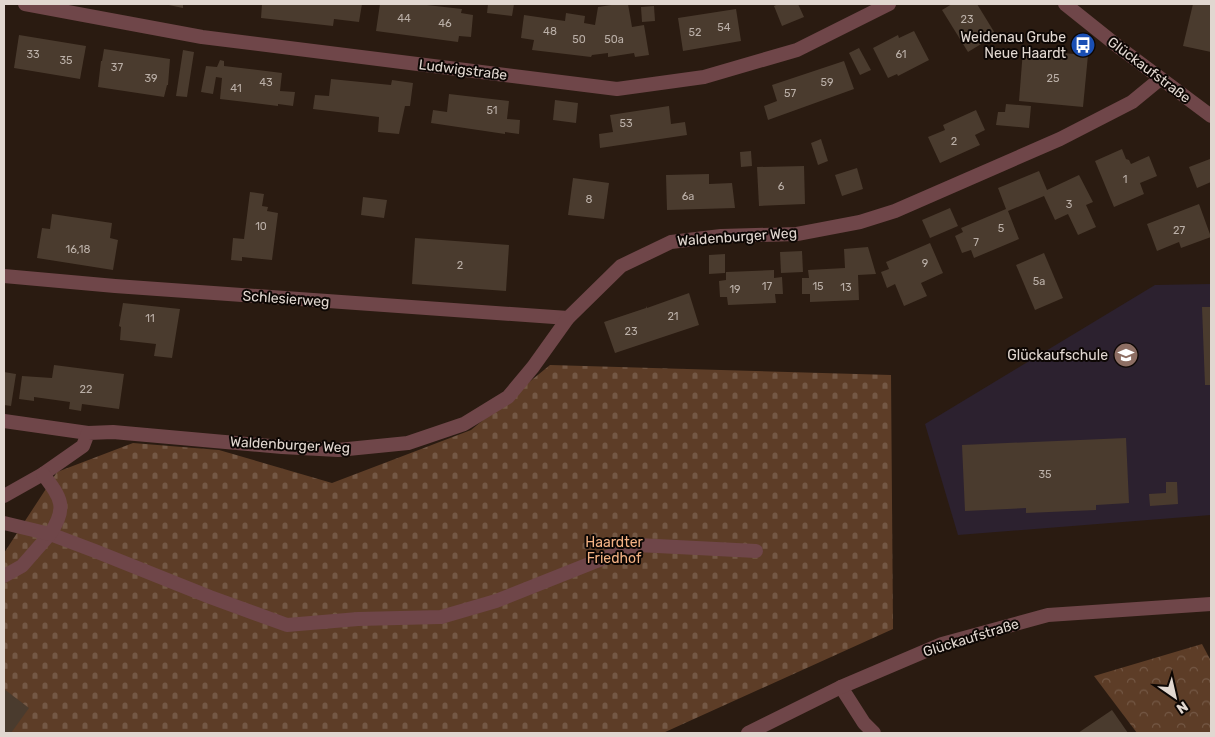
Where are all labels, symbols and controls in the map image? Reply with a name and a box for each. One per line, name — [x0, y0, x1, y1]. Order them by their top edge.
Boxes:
house number: 44 — [397, 12, 411, 25]
house number: 23 — [960, 13, 974, 26]
house number: 46 — [438, 17, 452, 30]
house number: 54 — [717, 21, 731, 34]
house number: 48 — [543, 25, 557, 38]
house number: 52 — [689, 26, 702, 39]
place label: Weidenau Grube Neue Haardt — [960, 29, 1067, 62]
bus stop icon: Weidenau Grube Neue Haardt — [1070, 32, 1096, 58]
house number: 50 — [572, 33, 586, 46]
house number: 50a — [604, 33, 624, 46]
street label: Glückaufstraße — [1104, 33, 1194, 107]
house number: 33 — [26, 48, 40, 61]
house number: 61 — [895, 48, 907, 61]
house number: 35 — [59, 54, 73, 67]
street label: Ludwigstraße — [418, 56, 508, 84]
house number: 37 — [111, 61, 123, 74]
house number: 39 — [144, 72, 158, 85]
house number: 25 — [1047, 72, 1060, 85]
house number: 43 — [259, 76, 273, 89]
house number: 59 — [820, 76, 834, 89]
house number: 41 — [230, 82, 242, 95]
house number: 57 — [784, 87, 796, 100]
house number: 51 — [486, 104, 498, 117]
house number: 53 — [619, 117, 633, 130]
house number: 2 — [951, 135, 957, 148]
house number: 1 — [1123, 173, 1127, 186]
house number: 6 — [778, 180, 785, 193]
house number: 6a — [682, 190, 694, 203]
house number: 8 — [586, 193, 593, 206]
house number: 3 — [1066, 198, 1073, 211]
house number: 10 — [255, 220, 267, 233]
house number: 5 — [998, 222, 1005, 235]
street label: Waldenburger Weg — [676, 224, 798, 250]
house number: 27 — [1173, 224, 1185, 237]
house number: 7 — [973, 236, 979, 249]
house number: 16,18 — [65, 243, 91, 256]
house number: 9 — [922, 257, 928, 270]
house number: 2 — [457, 259, 463, 272]
house number: 5a — [1033, 275, 1045, 288]
house number: 17 — [762, 280, 773, 293]
house number: 15 — [812, 280, 824, 293]
house number: 13 — [840, 281, 852, 294]
house number: 19 — [729, 283, 741, 296]
street label: Schlesierweg — [242, 287, 330, 311]
house number: 21 — [667, 310, 679, 323]
house number: 11 — [145, 312, 155, 325]
house number: 23 — [624, 325, 638, 338]
school or university icon: Glückaufschule — [1113, 342, 1139, 368]
place label: Glückaufschule — [1007, 347, 1108, 364]
house number: 22 — [80, 383, 92, 396]
street label: Waldenburger Weg — [230, 433, 350, 457]
house number: 35 — [1038, 468, 1052, 481]
park label: Haardter Friedhof — [585, 534, 643, 567]
street label: Glückaufstraße — [921, 615, 1021, 661]
north arrow — [1150, 672, 1200, 722]
text: N — [1173, 697, 1191, 717]

